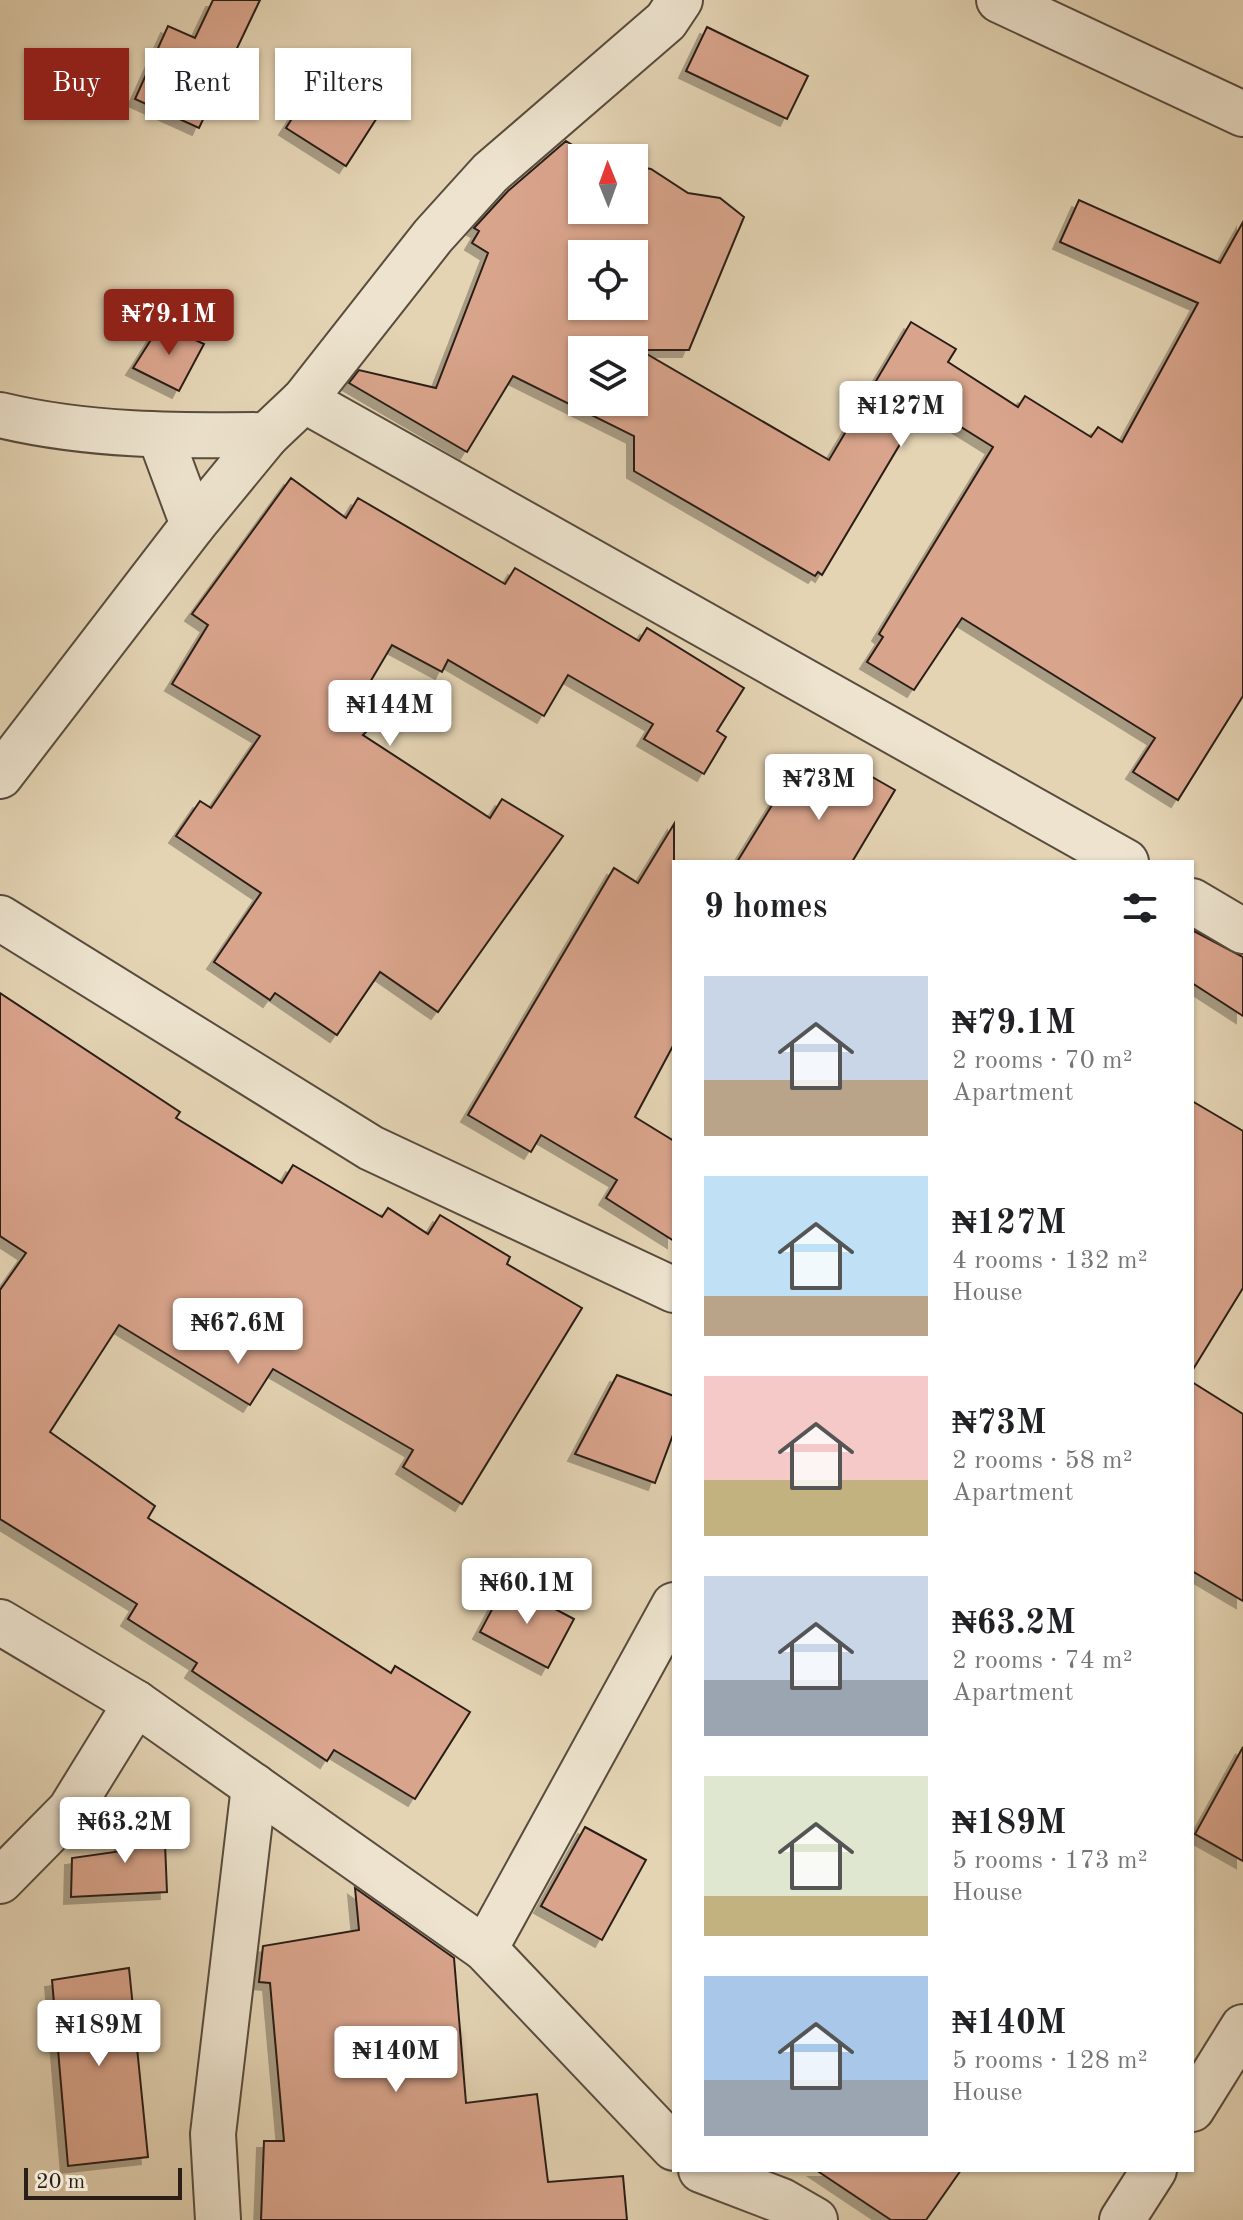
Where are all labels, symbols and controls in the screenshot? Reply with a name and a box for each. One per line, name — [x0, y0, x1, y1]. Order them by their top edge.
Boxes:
chip: Buy — [24, 48, 129, 120]
chip: Rent — [145, 48, 259, 120]
chip: Filters — [275, 48, 411, 120]
north arrow — [568, 144, 648, 224]
map controls — [568, 144, 648, 416]
button: locate — [568, 240, 648, 320]
pin: ₦79.1M — [104, 289, 234, 357]
text: ₦79.1M — [122, 302, 216, 328]
button: layers — [568, 336, 648, 416]
pin: ₦127M — [845, 381, 957, 449]
text: ₦127M — [857, 394, 945, 420]
pin: ₦144M — [334, 680, 446, 748]
text: ₦144M — [346, 693, 434, 719]
pin: ₦73M — [772, 754, 866, 822]
text: ₦73M — [783, 767, 855, 793]
icon: filters — [1118, 886, 1162, 930]
text: 9 homes — [704, 891, 827, 925]
text: ₦79.1M — [952, 1007, 1076, 1041]
icon: home — [768, 1008, 864, 1104]
text: 2 rooms · 70 m² — [952, 1048, 1133, 1074]
text: Apartment — [952, 1080, 1074, 1106]
text: ₦127M — [952, 1207, 1066, 1241]
icon: home — [768, 1208, 864, 1304]
text: 4 rooms · 132 m² — [952, 1248, 1148, 1274]
text: House — [952, 1280, 1023, 1306]
pin: ₦67.6M — [173, 1298, 303, 1366]
text: ₦67.6M — [191, 1311, 285, 1337]
text: ₦73M — [952, 1407, 1046, 1441]
icon: home — [768, 1408, 864, 1504]
text: 2 rooms · 58 m² — [952, 1448, 1133, 1474]
text: Apartment — [952, 1480, 1074, 1506]
pin: ₦60.1M — [462, 1558, 592, 1626]
text: ₦60.1M — [480, 1571, 574, 1597]
text: ₦63.2M — [952, 1607, 1076, 1641]
icon: home — [768, 1608, 864, 1704]
text: 2 rooms · 74 m² — [952, 1648, 1133, 1674]
text: Apartment — [952, 1680, 1074, 1706]
pin: ₦63.2M — [60, 1797, 190, 1865]
text: ₦189M — [952, 1807, 1066, 1841]
icon: home — [768, 1808, 864, 1904]
text: ₦63.2M — [78, 1810, 172, 1836]
text: 5 rooms · 173 m² — [952, 1848, 1148, 1874]
text: House — [952, 1880, 1023, 1906]
pin: ₦189M — [43, 2000, 155, 2068]
text: ₦140M — [952, 2007, 1066, 2041]
icon: home — [768, 2008, 864, 2104]
text: ₦189M — [55, 2013, 143, 2039]
pin: ₦140M — [340, 2026, 452, 2094]
text: ₦140M — [352, 2039, 440, 2065]
text: 5 rooms · 128 m² — [952, 2048, 1148, 2074]
text: House — [952, 2080, 1023, 2106]
scale bar — [24, 2164, 182, 2200]
text: 20 m — [36, 2171, 85, 2193]

